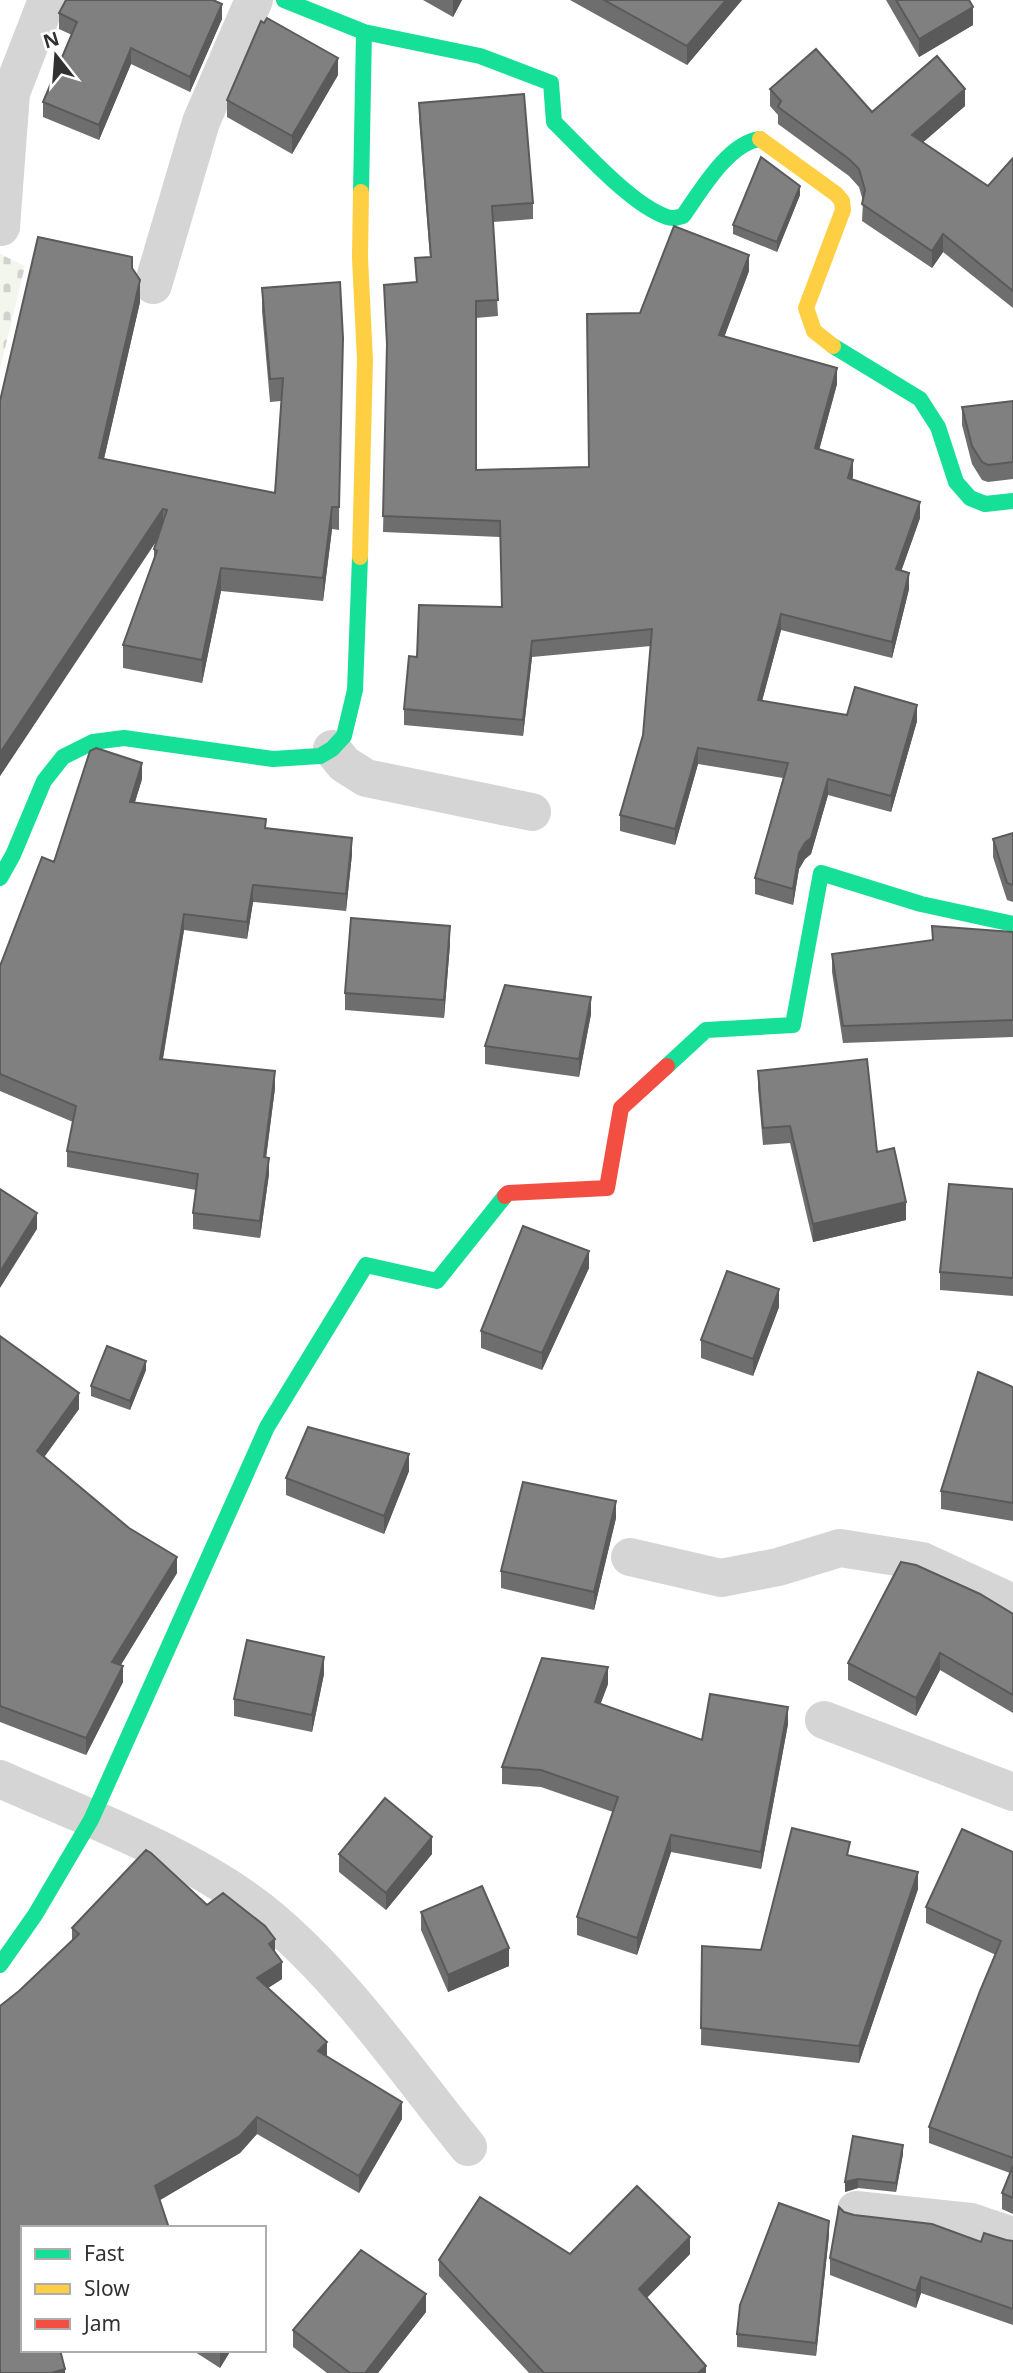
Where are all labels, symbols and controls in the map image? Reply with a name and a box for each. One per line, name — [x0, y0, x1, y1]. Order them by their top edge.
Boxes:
north arrow — [21, 21, 91, 91]
text: N — [40, 25, 62, 54]
legend — [21, 2226, 266, 2352]
text: Fast — [84, 2239, 125, 2267]
text: Slow — [84, 2274, 130, 2302]
text: Jam — [82, 2309, 121, 2337]

